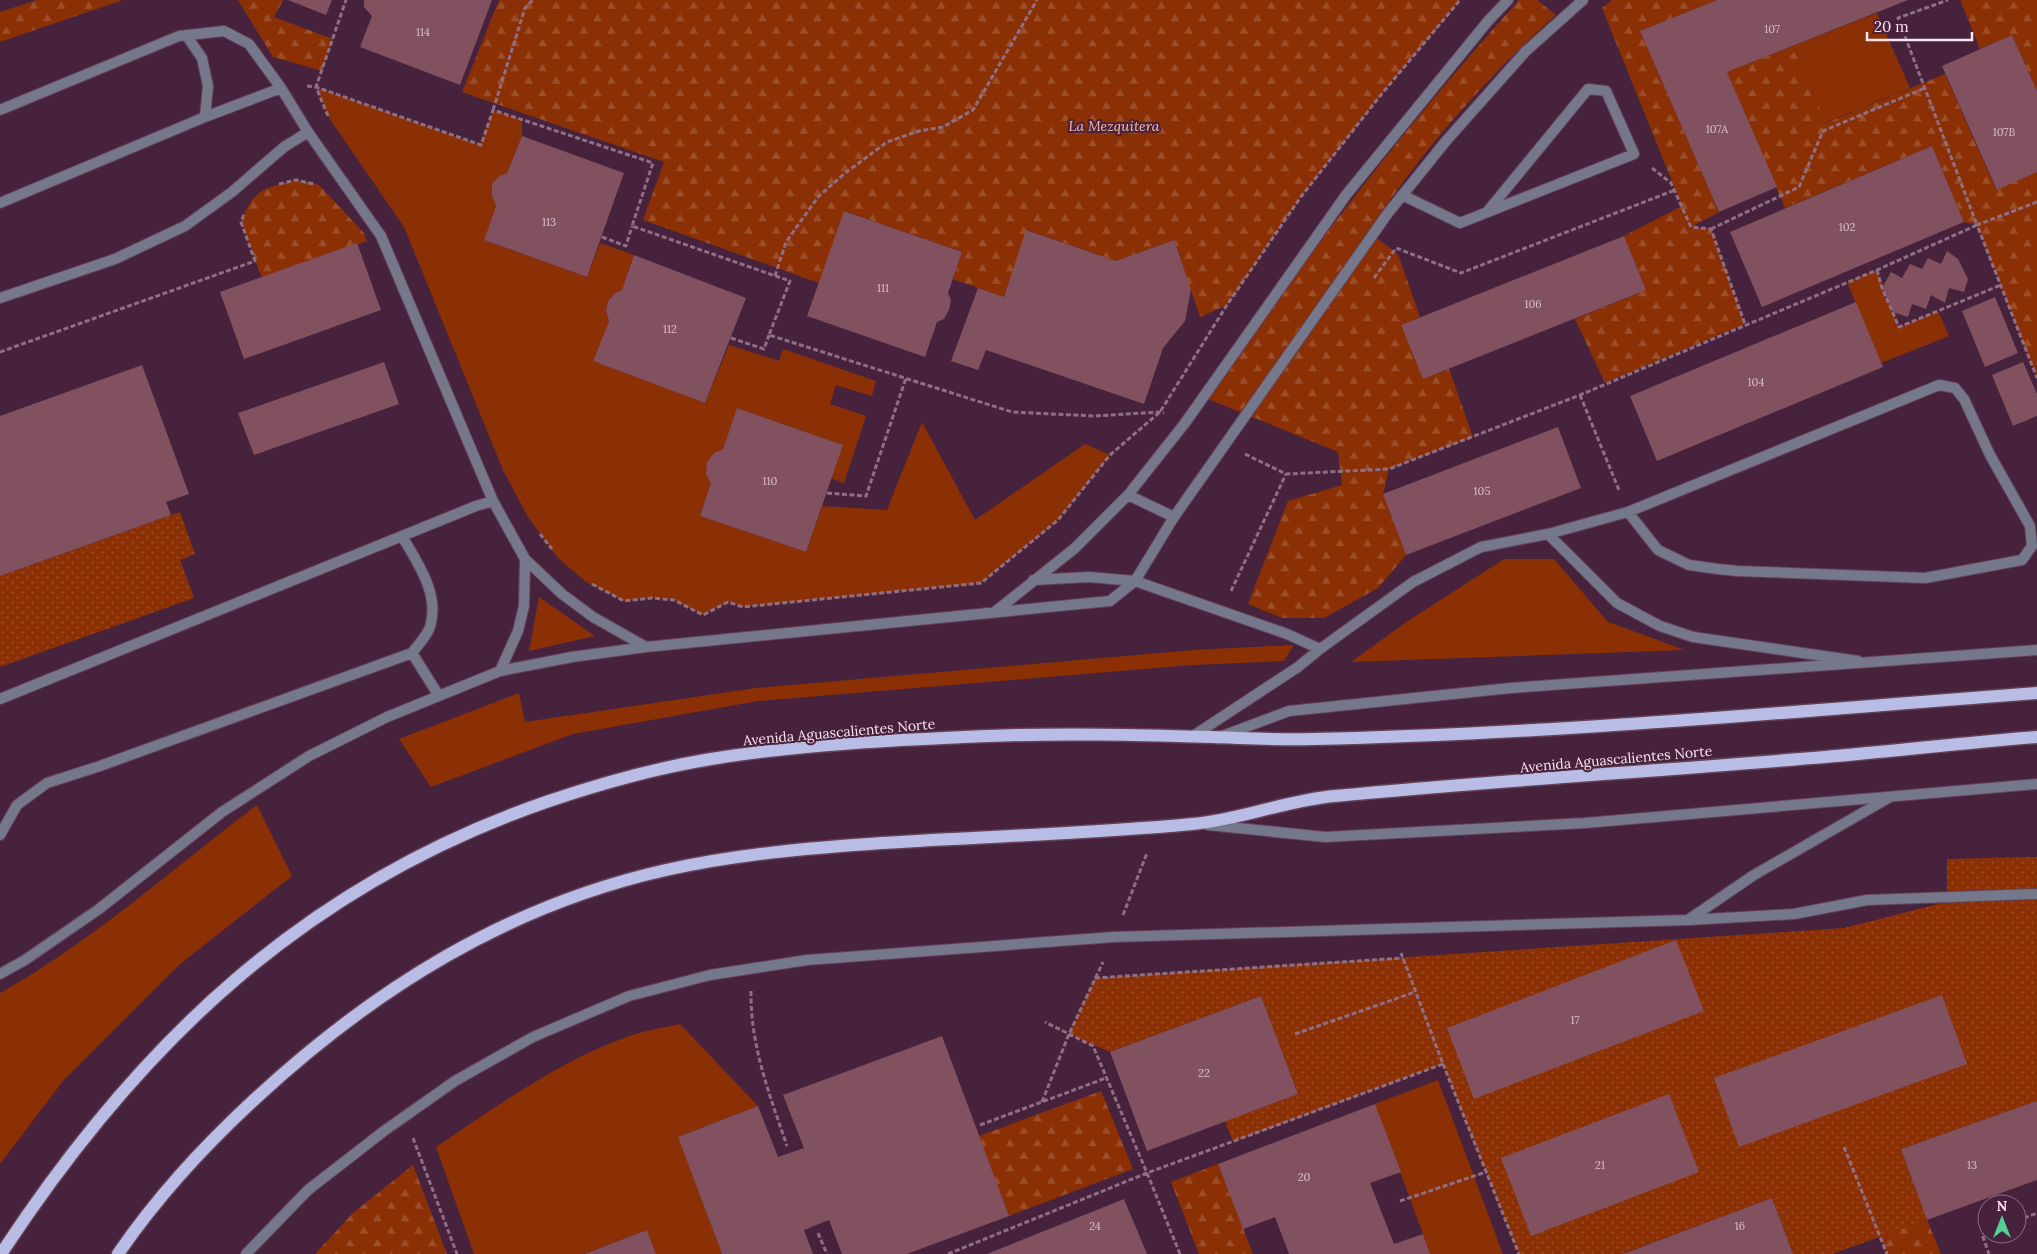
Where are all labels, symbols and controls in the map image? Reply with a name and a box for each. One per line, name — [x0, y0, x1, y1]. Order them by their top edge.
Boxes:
scale bar — [1867, 10, 1972, 42]
text: 20 m — [1874, 17, 1909, 36]
house number: 107 — [1764, 22, 1780, 36]
house number: 114 — [416, 25, 430, 39]
park label: La Mezquitera — [1068, 117, 1160, 135]
house number: 107A — [1706, 122, 1729, 136]
house number: 107B — [1993, 125, 2015, 139]
house number: 113 — [542, 215, 556, 229]
house number: 102 — [1839, 220, 1855, 234]
house number: 111 — [877, 281, 889, 295]
house number: 106 — [1524, 297, 1542, 311]
house number: 112 — [663, 322, 677, 336]
house number: 104 — [1748, 375, 1764, 389]
house number: 110 — [763, 474, 778, 488]
house number: 105 — [1474, 484, 1490, 498]
street label: Avenida Aguascalientes Norte — [741, 715, 936, 749]
street label: Avenida Aguascalientes Norte — [1518, 742, 1713, 776]
house number: 17 — [1570, 1013, 1580, 1027]
house number: 22 — [1198, 1066, 1210, 1080]
house number: 21 — [1595, 1158, 1605, 1172]
house number: 13 — [1967, 1158, 1977, 1172]
house number: 20 — [1298, 1170, 1311, 1184]
north arrow — [1977, 1194, 2027, 1244]
text: N — [1997, 1197, 2008, 1215]
house number: 24 — [1089, 1219, 1101, 1233]
house number: 16 — [1735, 1219, 1745, 1233]

